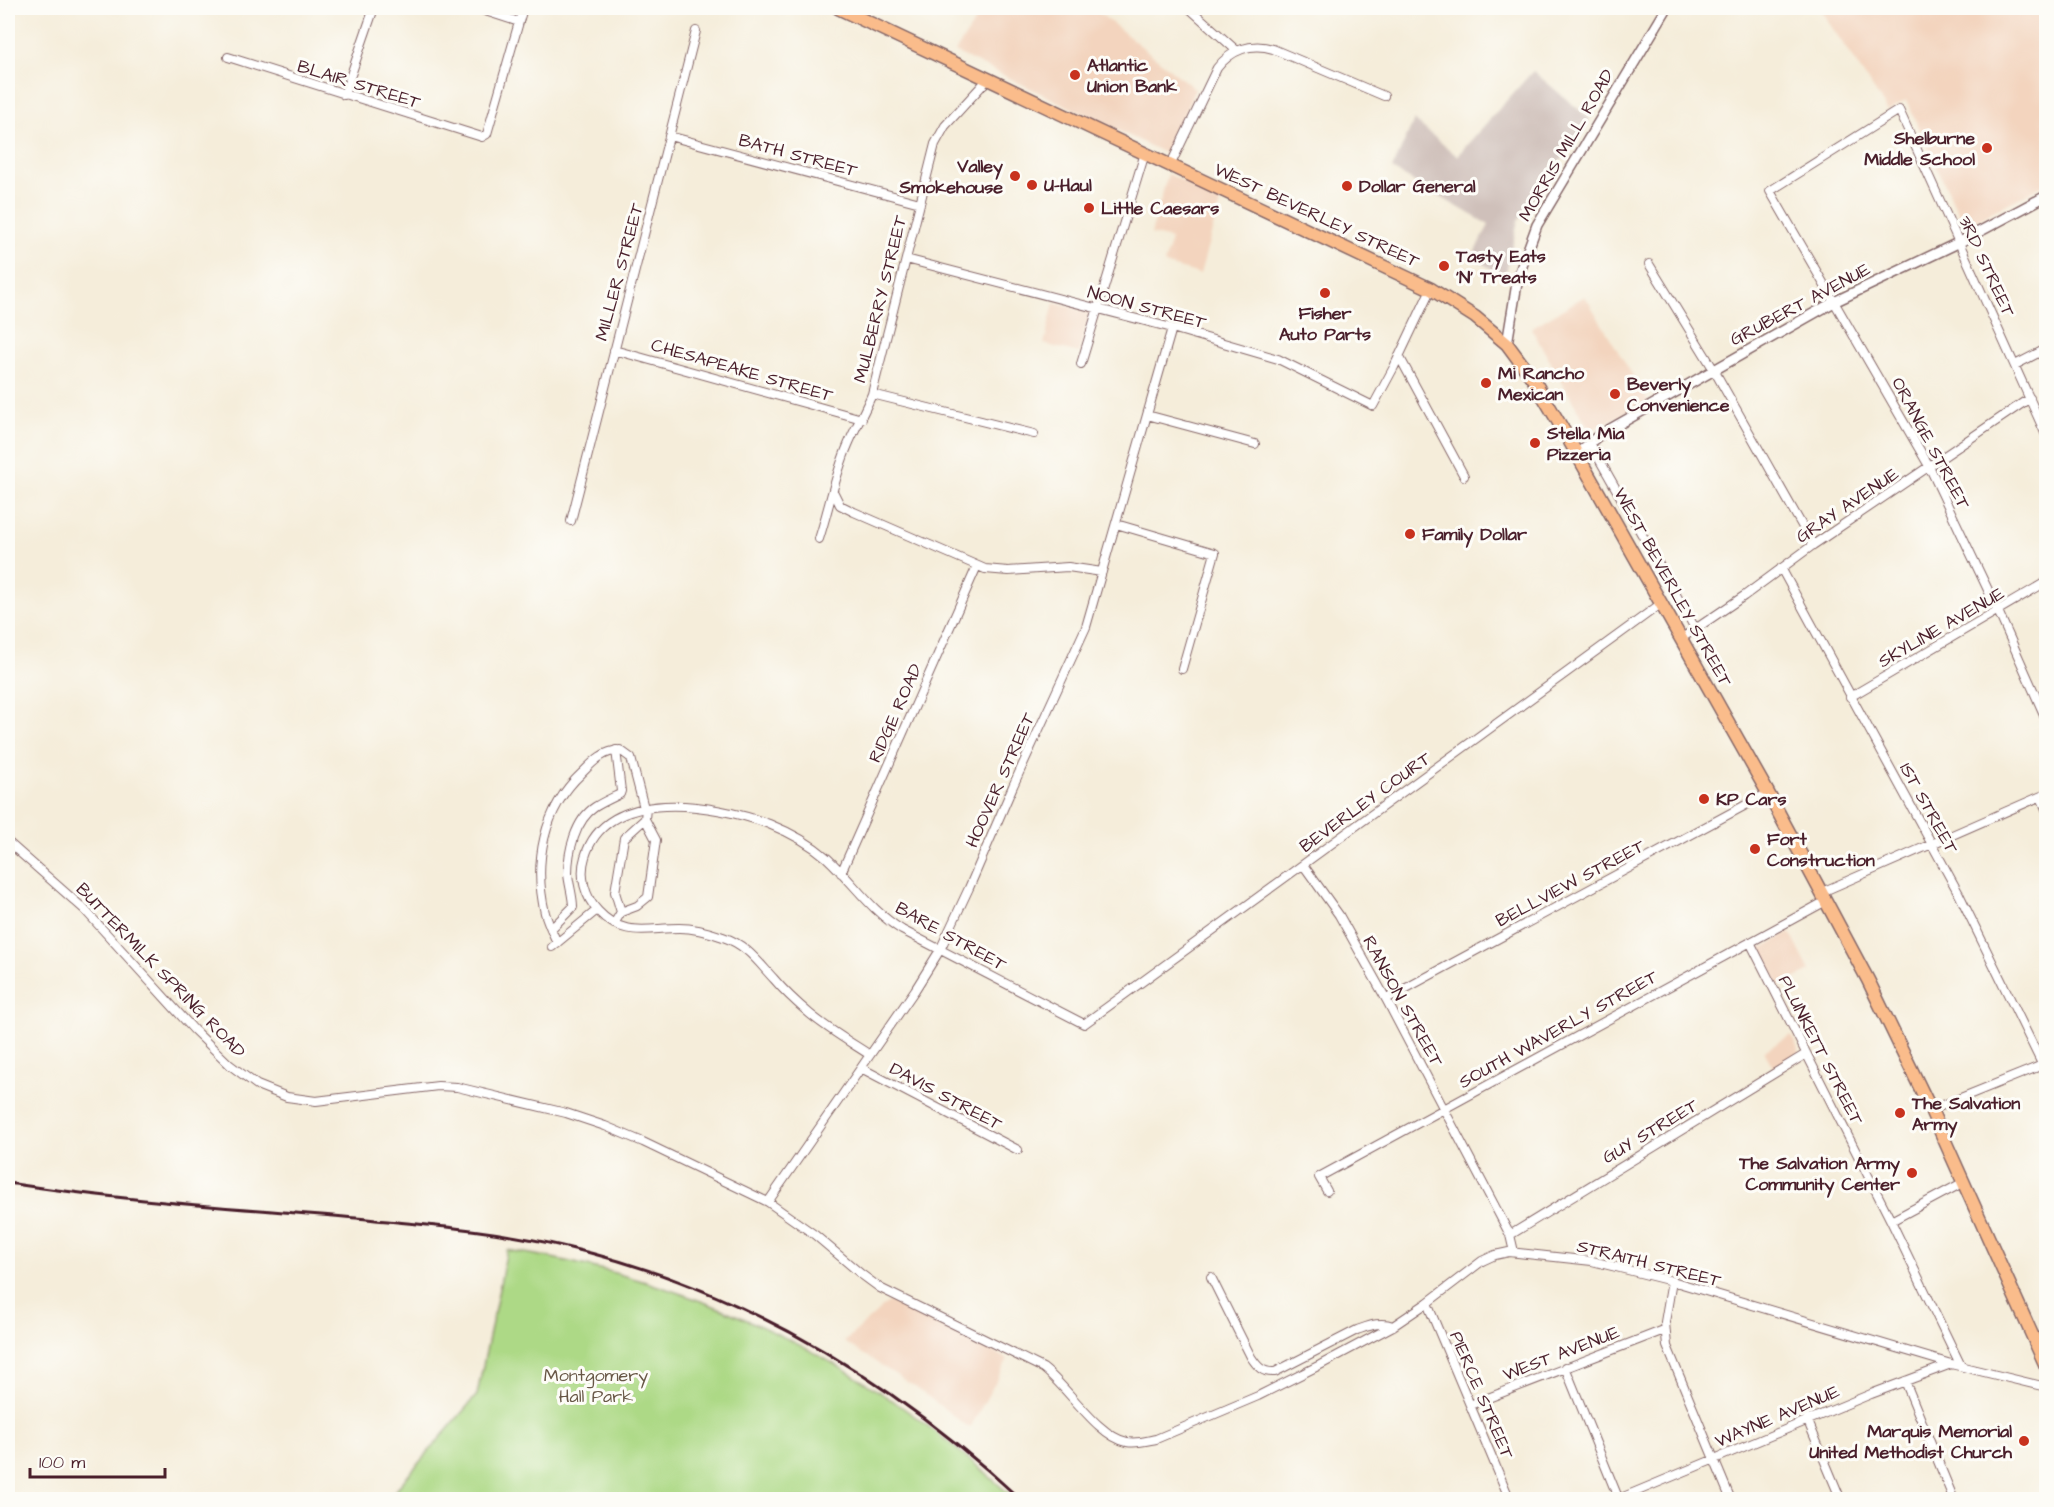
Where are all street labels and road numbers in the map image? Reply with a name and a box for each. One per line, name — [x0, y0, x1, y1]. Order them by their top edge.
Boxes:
street label: BLAIR STREET — [294, 54, 424, 115]
street label: MORRIS MILL ROAD — [1513, 64, 1620, 226]
street label: BATH STREET — [736, 128, 861, 184]
street label: WEST BEVERLEY STREET — [1210, 157, 1424, 274]
street label: MILLER STREET — [589, 200, 650, 344]
street label: MULBERRY STREET — [848, 212, 914, 385]
street label: 3RD STREET — [1952, 212, 2021, 322]
street label: GRUBERT AVENUE — [1726, 257, 1875, 352]
street label: NOON STREET — [1085, 280, 1210, 336]
street label: CHESAPEAKE STREET — [648, 333, 836, 409]
street label: ORANGE STREET — [1885, 373, 1976, 514]
street label: GRAY AVENUE — [1791, 462, 1904, 549]
street label: WEST BEVERLEY STREET — [1607, 483, 1738, 692]
street label: SKYLINE AVENUE — [1874, 581, 2009, 674]
street label: RIDGE ROAD — [863, 660, 928, 767]
street label: HOOVER STREET — [960, 708, 1042, 852]
street label: BEVERLEY COURT — [1294, 746, 1437, 859]
street label: 1ST STREET — [1893, 758, 1964, 859]
street label: BELLVIEW STREET — [1491, 833, 1650, 933]
street label: BUTTERMILK SPRING ROAD — [70, 877, 251, 1064]
street label: BARE STREET — [891, 896, 1011, 978]
street label: RANSON STREET — [1356, 931, 1449, 1072]
street label: SOUTH WAVERLY STREET — [1454, 964, 1663, 1095]
street label: PLUNKETT STREET — [1772, 971, 1869, 1130]
street label: DAVIS STREET — [885, 1056, 1007, 1137]
street label: GUY STREET — [1598, 1093, 1703, 1170]
street label: STRAITH STREET — [1574, 1234, 1724, 1294]
street label: WEST AVENUE — [1499, 1320, 1623, 1387]
street label: PIERCE STREET — [1443, 1328, 1520, 1464]
street label: WAYNE AVENUE — [1711, 1379, 1843, 1454]

